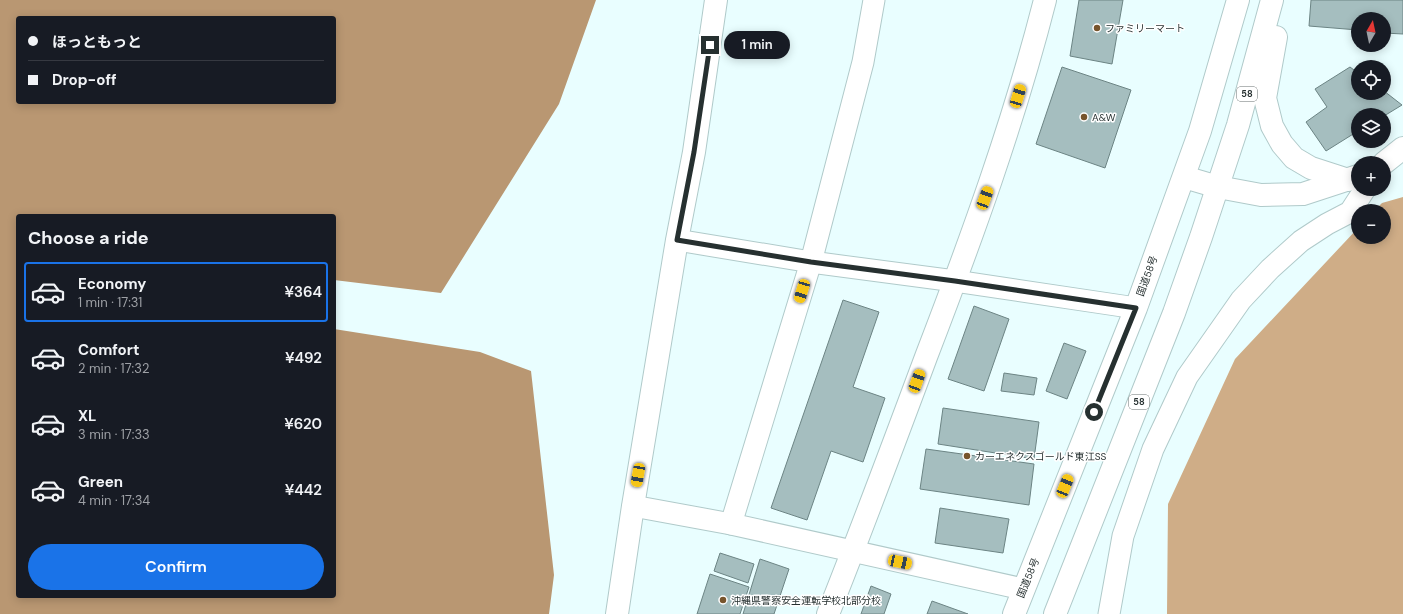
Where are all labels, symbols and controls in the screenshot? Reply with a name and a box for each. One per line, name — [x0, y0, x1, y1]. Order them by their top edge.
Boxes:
north arrow — [1351, 12, 1391, 52]
map controls — [1351, 12, 1391, 244]
place label: ファミリーマート — [1105, 22, 1185, 35]
marker: ファミリーマート — [1092, 23, 1102, 33]
callout: 1 min — [724, 31, 790, 59]
text: ほっともっと — [52, 32, 142, 52]
route end — [701, 36, 719, 54]
text: 1 min — [741, 36, 773, 53]
button: locate — [1351, 60, 1391, 100]
text: Drop-off — [52, 70, 117, 90]
car — [1009, 83, 1027, 109]
road number: 58 — [1237, 87, 1257, 101]
button: layers — [1351, 108, 1391, 148]
place label: A&W — [1092, 111, 1116, 124]
marker: A&W — [1079, 112, 1089, 122]
button: + — [1351, 156, 1391, 196]
car — [975, 185, 995, 211]
button: − — [1351, 204, 1391, 244]
text: Choose a ride — [28, 226, 149, 250]
street label: 国道58号 — [1134, 254, 1160, 298]
icon: car — [30, 274, 66, 310]
text: Economy — [78, 274, 146, 294]
car — [793, 278, 811, 304]
text: ¥364 — [284, 282, 322, 302]
text: 1 min · 17:31 — [78, 294, 142, 311]
icon: car — [30, 340, 66, 376]
text: Comfort — [78, 340, 139, 360]
text: ¥492 — [285, 348, 322, 368]
text: 2 min · 17:32 — [78, 360, 149, 377]
car — [907, 368, 927, 394]
road number: 58 — [1129, 395, 1149, 409]
route start — [1085, 403, 1103, 421]
icon: car — [30, 406, 66, 442]
text: XL — [78, 406, 96, 426]
text: ¥620 — [284, 414, 322, 434]
text: 3 min · 17:33 — [78, 426, 150, 443]
place label: カーエネクスゴールド東江SS — [975, 450, 1106, 463]
marker: カーエネクスゴールド東江SS — [962, 451, 972, 461]
car — [630, 462, 646, 488]
icon: car — [30, 472, 66, 508]
text: Green — [78, 472, 123, 492]
car — [1055, 473, 1075, 499]
text: ¥442 — [285, 480, 322, 500]
text: 4 min · 17:34 — [78, 492, 150, 509]
button: Confirm — [28, 544, 324, 590]
car — [887, 554, 913, 570]
street label: 国道58号 — [1014, 556, 1042, 600]
place label: 沖縄県警察安全運転学校北部分校 — [731, 594, 881, 607]
marker: 沖縄県警察安全運転学校北部分校 — [718, 595, 728, 605]

